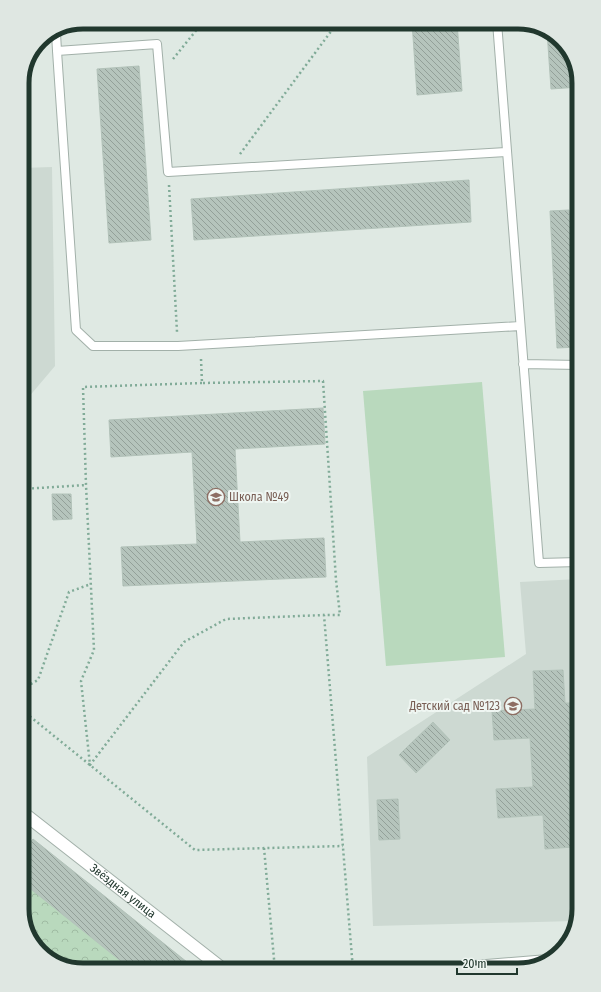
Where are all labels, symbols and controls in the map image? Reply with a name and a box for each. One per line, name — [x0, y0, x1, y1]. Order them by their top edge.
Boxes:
school or university icon: Школа №49 — [206, 487, 226, 507]
place label: Школа №49 — [229, 490, 289, 504]
school or university icon: Детский сад №123 — [503, 696, 523, 716]
place label: Детский сад №123 — [408, 699, 500, 713]
street label: Звёздная улица — [87, 861, 159, 921]
scale bar — [457, 950, 517, 976]
text: 20 m — [463, 957, 487, 971]

